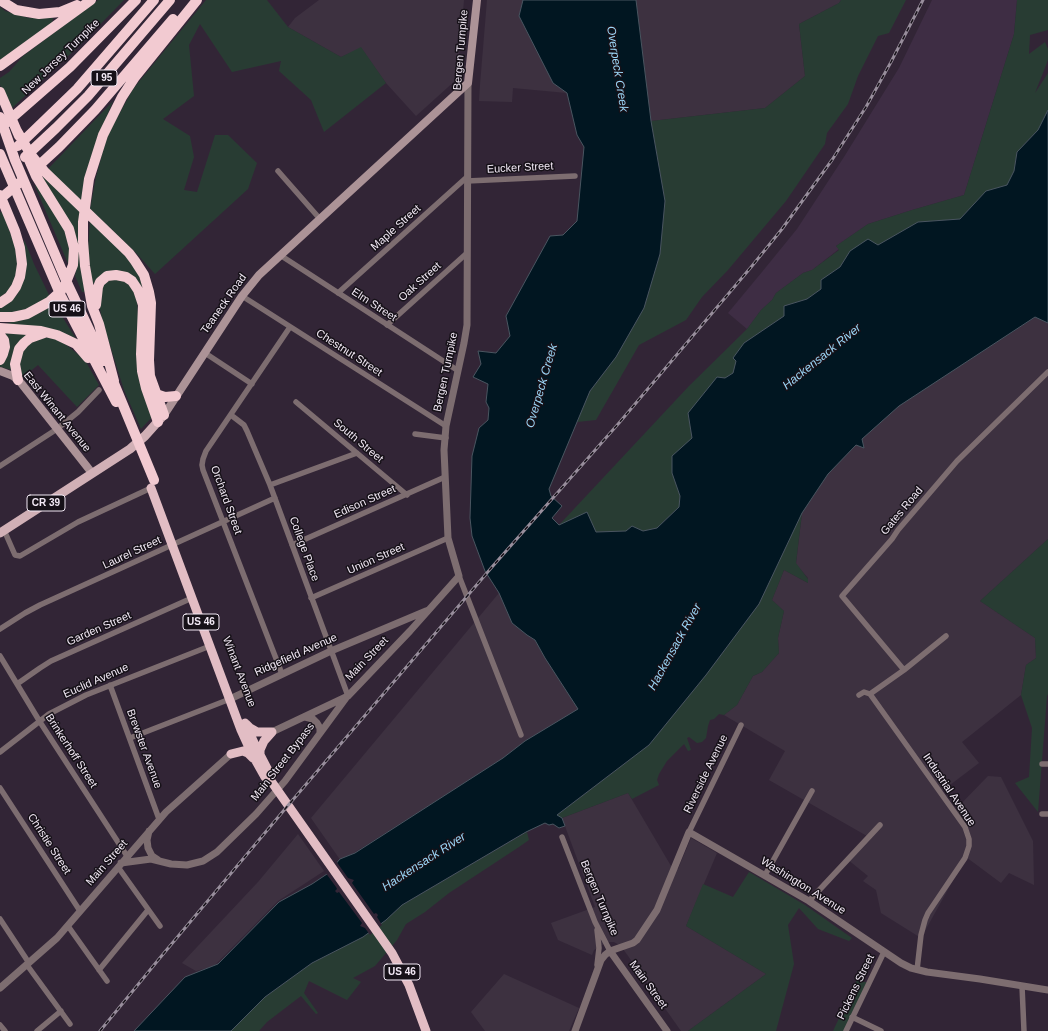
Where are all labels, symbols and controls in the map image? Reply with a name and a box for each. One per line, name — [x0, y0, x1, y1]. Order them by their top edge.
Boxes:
street label: Bergen Turnpike — [451, 9, 471, 91]
street label: New Jersey Turnpike — [19, 17, 103, 97]
water label: Overpeck Creek — [603, 25, 631, 113]
road number: I 95 — [91, 70, 117, 86]
street label: Eucker Street — [486, 160, 554, 176]
street label: Maple Street — [368, 202, 424, 254]
street label: Oak Street — [396, 260, 444, 304]
street label: Teaneck Road — [198, 271, 250, 337]
street label: Elm Street — [349, 285, 399, 325]
road number: US 46 — [49, 301, 85, 317]
water label: Hackensack River — [780, 321, 864, 393]
street label: Chestnut Street — [313, 327, 385, 379]
street label: Bergen Turnpike — [431, 331, 461, 413]
water label: Overpeck Creek — [523, 342, 561, 430]
street label: East Winant Avenue — [21, 369, 93, 455]
street label: South Street — [330, 416, 386, 466]
street label: Orchard Street — [207, 464, 245, 536]
street label: Edison Street — [332, 483, 398, 521]
street label: Gates Road — [878, 484, 926, 538]
road number: CR 39 — [27, 495, 65, 511]
street label: College Place — [286, 515, 322, 583]
street label: Laurel Street — [101, 534, 163, 572]
street label: Union Street — [345, 541, 407, 577]
water label: Hackensack River — [645, 601, 705, 693]
street label: Garden Street — [65, 609, 133, 649]
road number: US 46 — [183, 614, 219, 630]
street label: Ridgefield Avenue — [253, 631, 339, 679]
street label: Main Street — [343, 634, 391, 684]
street label: Winant Avenue — [220, 635, 258, 709]
street label: Euclid Avenue — [61, 661, 131, 701]
street label: Brewster Avenue — [124, 707, 164, 791]
street label: Brinkerhoff Street — [42, 712, 100, 790]
street label: Main Street Bypass — [248, 720, 318, 804]
street label: Riverside Avenue — [681, 732, 731, 816]
street label: Industrial Avenue — [920, 751, 978, 829]
street label: Christie Street — [24, 811, 74, 877]
water label: Hackensack River — [380, 830, 468, 894]
street label: Main Street — [84, 837, 130, 889]
street label: Washington Avenue — [758, 854, 848, 918]
street label: Bergen Turnpike — [577, 858, 621, 938]
street label: Pickens Street — [835, 952, 877, 1022]
street label: Main Street — [626, 958, 670, 1012]
road number: US 46 — [384, 964, 420, 980]

